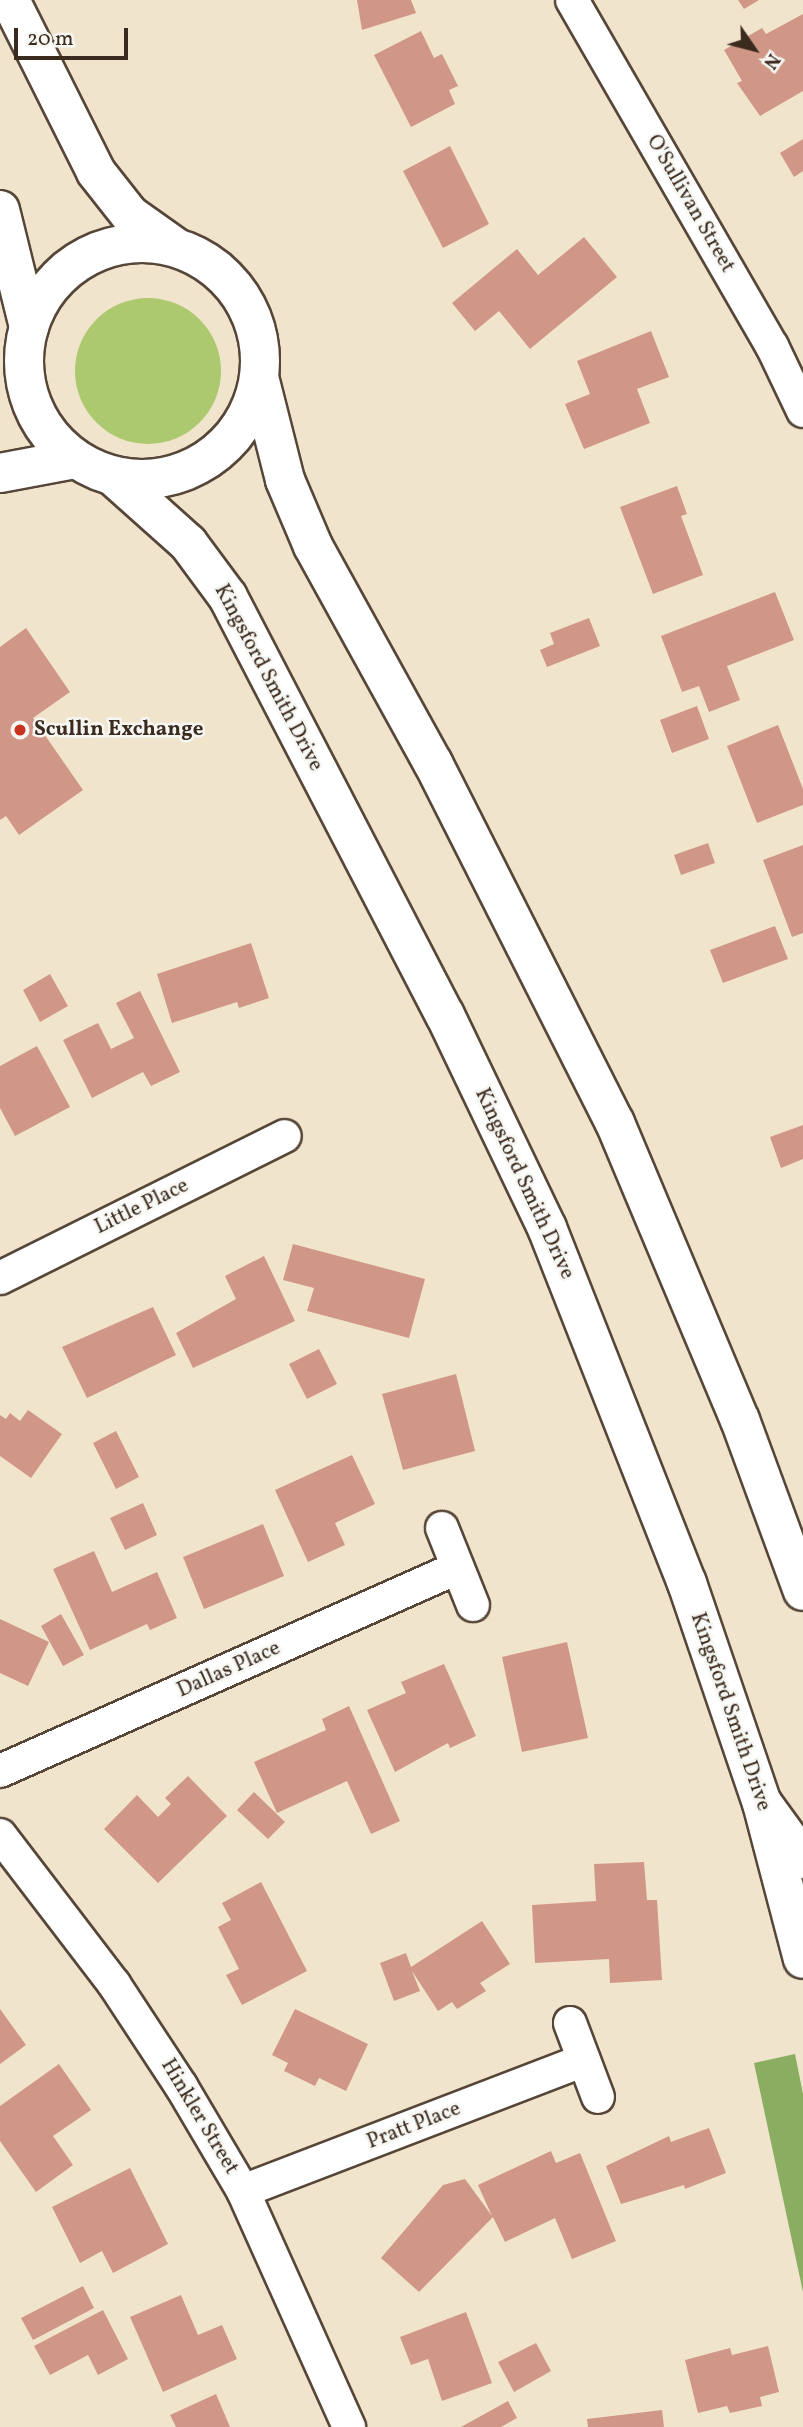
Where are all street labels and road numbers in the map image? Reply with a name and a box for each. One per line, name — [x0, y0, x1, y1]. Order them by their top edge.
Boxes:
street label: O'Sullivan Street — [640, 131, 740, 277]
street label: Kingsford Smith Drive — [208, 580, 328, 776]
street label: Kingsford Smith Drive — [469, 1084, 579, 1284]
street label: Little Place — [91, 1173, 193, 1241]
street label: Kingsford Smith Drive — [684, 1610, 776, 1814]
street label: Dallas Place — [174, 1636, 284, 1704]
street label: Hinkler Street — [155, 2055, 243, 2179]
street label: Pratt Place — [364, 2097, 464, 2155]

